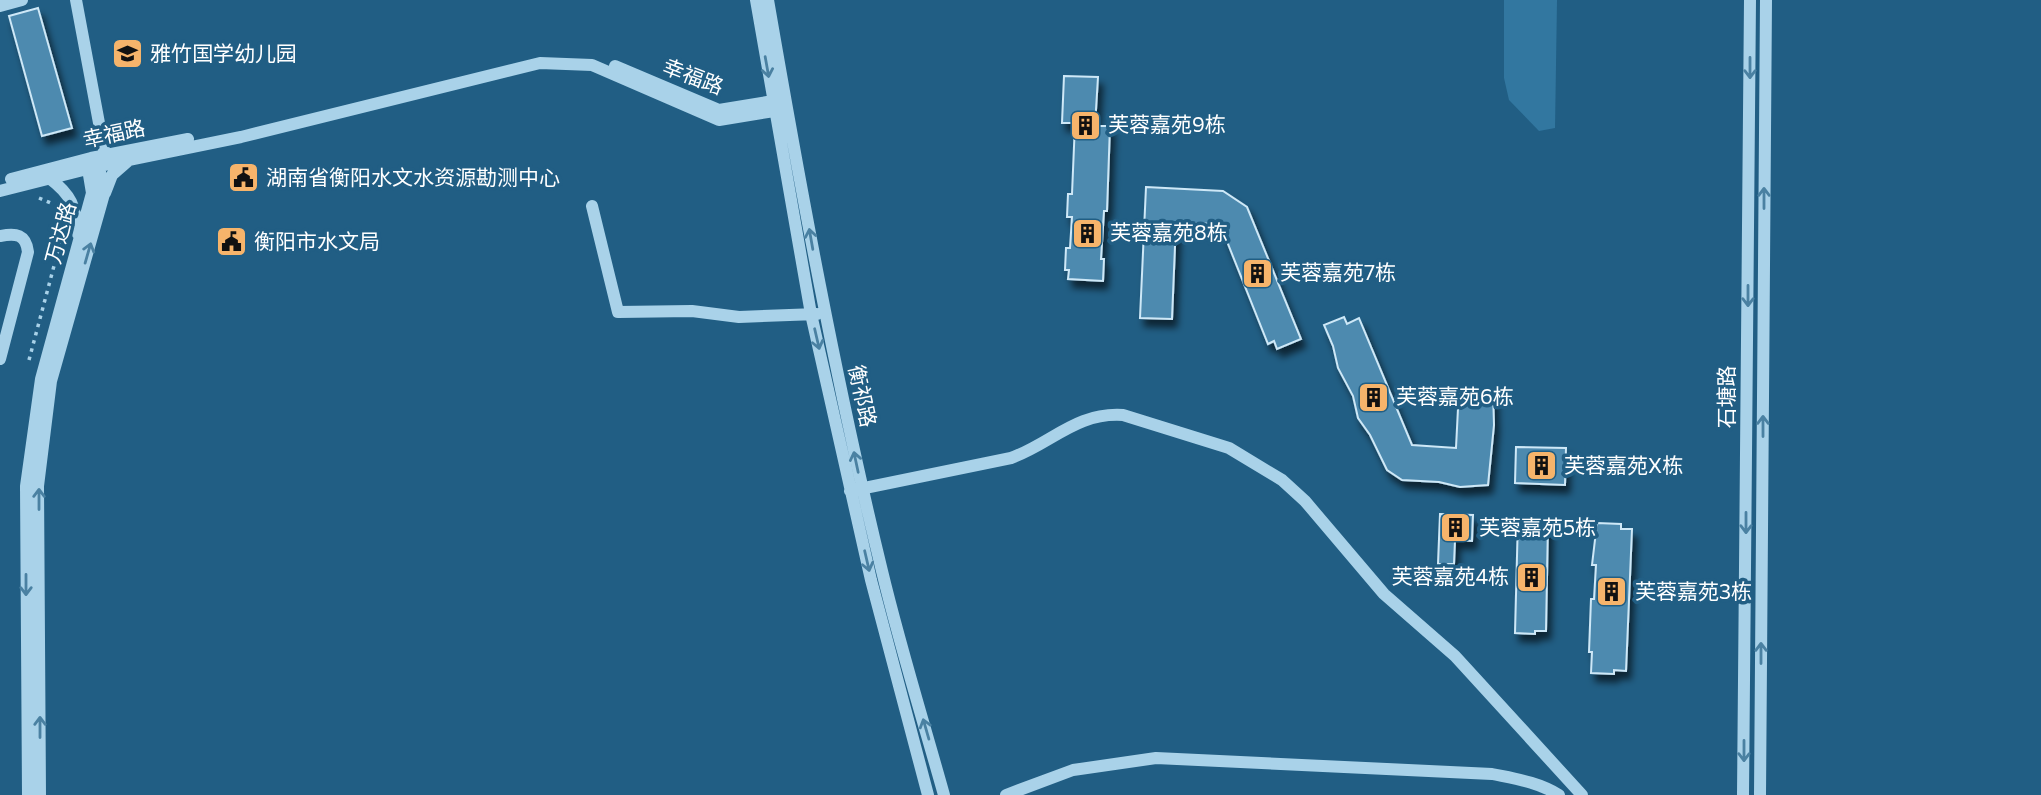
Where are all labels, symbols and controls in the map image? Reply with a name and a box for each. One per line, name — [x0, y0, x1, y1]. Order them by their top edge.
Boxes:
school or university icon: 雅竹国学幼儿园 — [110, 37, 144, 71]
place label: 雅竹国学幼儿园 — [150, 40, 297, 65]
street label: 幸福路 — [660, 53, 727, 99]
one-way arrow — [761, 55, 774, 78]
one-way arrow — [1743, 56, 1756, 79]
building icon: 芙蓉嘉苑9栋 — [1068, 108, 1102, 142]
place label: 芙蓉嘉苑9栋 — [1108, 111, 1226, 136]
street label: 幸福路 — [80, 114, 147, 151]
public building icon: 湖南省衡阳水文水资源勘测中心 — [226, 161, 260, 195]
place label: 湖南省衡阳水文水资源勘测中心 — [266, 164, 560, 189]
one-way arrow — [1757, 187, 1771, 210]
street label: 万达路 — [39, 199, 80, 266]
building icon: 芙蓉嘉苑8栋 — [1070, 216, 1104, 250]
place label: 芙蓉嘉苑8栋 — [1110, 219, 1228, 244]
public building icon: 衡阳市水文局 — [214, 225, 248, 259]
place label: 衡阳市水文局 — [254, 228, 380, 253]
one-way arrow — [804, 228, 817, 251]
one-way arrow — [82, 242, 95, 264]
building icon: 芙蓉嘉苑7栋 — [1240, 256, 1274, 290]
place label: 芙蓉嘉苑7栋 — [1280, 259, 1396, 284]
one-way arrow — [1741, 284, 1754, 307]
one-way arrow — [810, 327, 824, 350]
street label: 衡祁路 — [845, 362, 882, 429]
street label: 石塘路 — [1713, 366, 1738, 429]
building icon: 芙蓉嘉苑6栋 — [1356, 380, 1390, 414]
place label: 芙蓉嘉苑6栋 — [1396, 383, 1514, 408]
one-way arrow — [1756, 415, 1770, 438]
building icon: 芙蓉嘉苑X栋 — [1524, 449, 1558, 483]
one-way arrow — [849, 451, 863, 474]
place label: 芙蓉嘉苑X栋 — [1564, 452, 1683, 477]
one-way arrow — [32, 488, 45, 511]
building icon: 芙蓉嘉苑5栋 — [1439, 511, 1473, 545]
one-way arrow — [1739, 511, 1753, 534]
place label: 芙蓉嘉苑5栋 — [1479, 514, 1596, 539]
one-way arrow — [861, 549, 874, 572]
building icon: 芙蓉嘉苑4栋 — [1515, 560, 1549, 594]
place label: 芙蓉嘉苑4栋 — [1391, 563, 1509, 588]
one-way arrow — [19, 573, 33, 596]
building icon: 芙蓉嘉苑3栋 — [1595, 575, 1629, 609]
place label: 芙蓉嘉苑3栋 — [1635, 578, 1752, 603]
one-way arrow — [1754, 642, 1768, 665]
one-way arrow — [33, 716, 47, 739]
one-way arrow — [918, 718, 931, 740]
one-way arrow — [1737, 739, 1751, 762]

